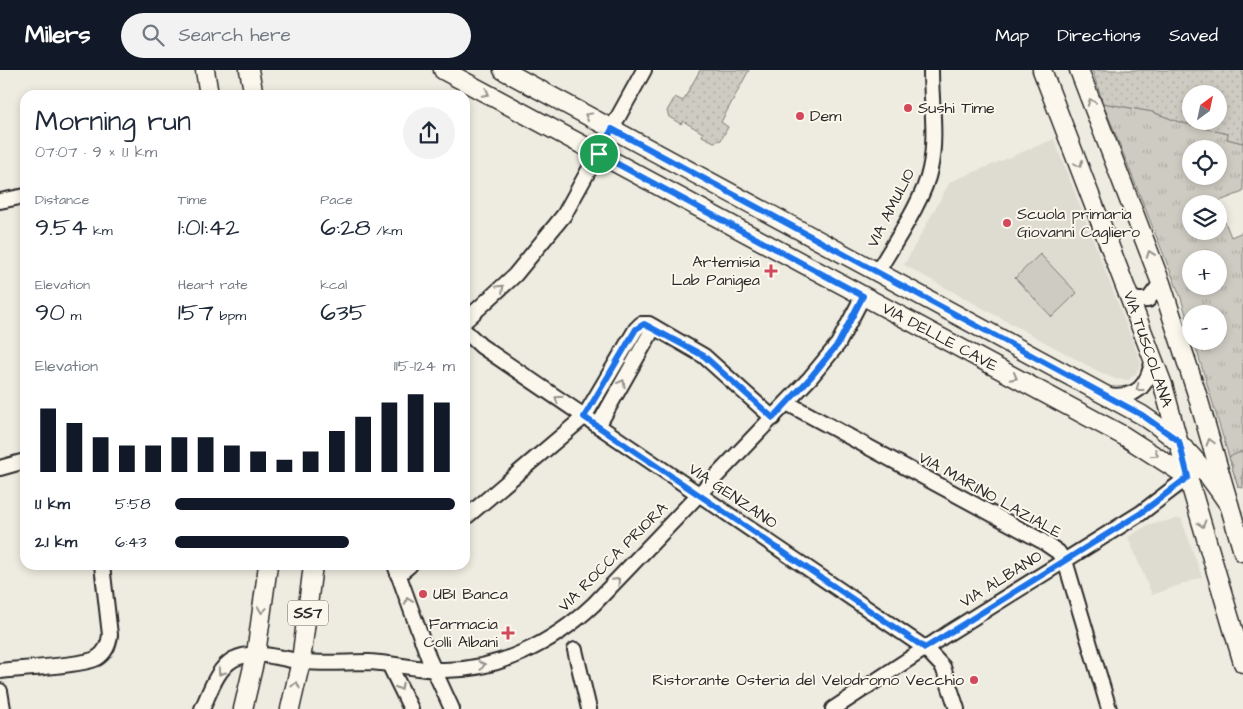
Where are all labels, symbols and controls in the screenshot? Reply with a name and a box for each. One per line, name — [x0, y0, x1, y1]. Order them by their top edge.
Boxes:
search box — [121, 13, 471, 58]
text: Milers — [25, 18, 91, 52]
icon: search — [139, 21, 167, 49]
text: Search here — [179, 22, 291, 49]
text: Map — [995, 23, 1029, 48]
text: Directions — [1057, 23, 1141, 48]
text: Saved — [1169, 23, 1218, 48]
north arrow — [1182, 85, 1228, 130]
map controls — [1182, 85, 1227, 350]
one-way arrow — [480, 87, 489, 97]
place label: Sushi Time — [918, 97, 995, 119]
one-way arrow — [1087, 98, 1098, 107]
text: Morning run — [35, 102, 191, 141]
marker: Sushi Time — [902, 102, 914, 114]
place label: Dem — [810, 105, 842, 127]
button: share — [403, 107, 455, 159]
marker: Dem — [794, 110, 806, 122]
one-way arrow — [584, 112, 593, 122]
pin — [578, 133, 620, 175]
icon: arrive — [585, 140, 613, 168]
button: locate — [1182, 140, 1227, 185]
text: 07:07 · 9 × 1.1 km — [35, 141, 157, 163]
one-way arrow — [1073, 160, 1083, 168]
street label: VIA AMULIO — [862, 165, 920, 251]
text: Distance — [35, 190, 89, 210]
text: Time — [178, 190, 207, 210]
text: Pace — [320, 190, 353, 210]
button: layers — [1182, 195, 1227, 240]
place label: Scuola primaria Giovanni Cagliero — [1017, 203, 1140, 244]
text: 9.54 — [35, 210, 87, 245]
text: 1:01:42 — [178, 210, 240, 245]
text: 6:28 — [320, 210, 371, 245]
marker: Scuola primaria Giovanni Cagliero — [1001, 217, 1013, 229]
text: km — [87, 221, 113, 241]
text: /km — [371, 221, 402, 241]
one-way arrow — [1146, 250, 1156, 258]
button: + — [1182, 250, 1227, 295]
place label: Artemisia Lab Panigea — [672, 251, 760, 292]
marker: Artemisia Lab Panigea — [764, 264, 778, 278]
text: Elevation — [35, 275, 90, 295]
text: Heart rate — [178, 275, 248, 295]
text: kcal — [320, 275, 347, 295]
one-way arrow — [496, 285, 505, 294]
street label: VIA TUSCOLANA — [1118, 288, 1178, 410]
text: 90 — [35, 295, 65, 330]
text: 157 — [178, 295, 214, 330]
text: 635 — [320, 295, 366, 330]
street label: VIA DELLE CAVE — [878, 297, 1002, 377]
button: − — [1182, 305, 1227, 350]
text: m — [65, 306, 82, 326]
text: bpm — [214, 306, 246, 326]
text: Elevation — [35, 355, 98, 377]
text: 115–124 m — [394, 355, 455, 377]
one-way arrow — [1009, 371, 1018, 381]
one-way arrow — [615, 380, 625, 389]
one-way arrow — [1135, 382, 1145, 391]
one-way arrow — [554, 396, 564, 405]
one-way arrow — [1206, 438, 1216, 446]
street label: VIA MARINO LAZIALE — [914, 446, 1066, 544]
one-way arrow — [1149, 448, 1158, 457]
street label: VIA GENZANO — [684, 458, 782, 534]
text: 1.1 km — [35, 493, 70, 515]
text: 5:58 — [115, 493, 151, 515]
street label: VIA ROCCA PRIORA — [553, 497, 673, 617]
one-way arrow — [1196, 519, 1206, 528]
text: 2.1 km — [35, 531, 77, 553]
text: 6:43 — [115, 531, 147, 553]
street label: VIA ALBANO — [956, 545, 1046, 613]
one-way arrow — [611, 577, 620, 586]
place label: UBI Banca — [433, 583, 508, 605]
marker: UBI Banca — [417, 588, 429, 600]
one-way arrow — [404, 597, 414, 605]
road number: SS7 — [288, 600, 328, 626]
one-way arrow — [258, 605, 268, 614]
place label: Farmacia Colli Albani — [424, 613, 499, 653]
marker: Farmacia Colli Albani — [502, 627, 514, 639]
one-way arrow — [477, 660, 486, 671]
one-way arrow — [218, 666, 227, 676]
place label: Ristorante Osteria del Velodromo Vecchio — [652, 669, 964, 691]
marker: Ristorante Osteria del Velodromo Vecchio — [968, 674, 980, 686]
one-way arrow — [290, 681, 301, 690]
one-way arrow — [394, 682, 404, 691]

